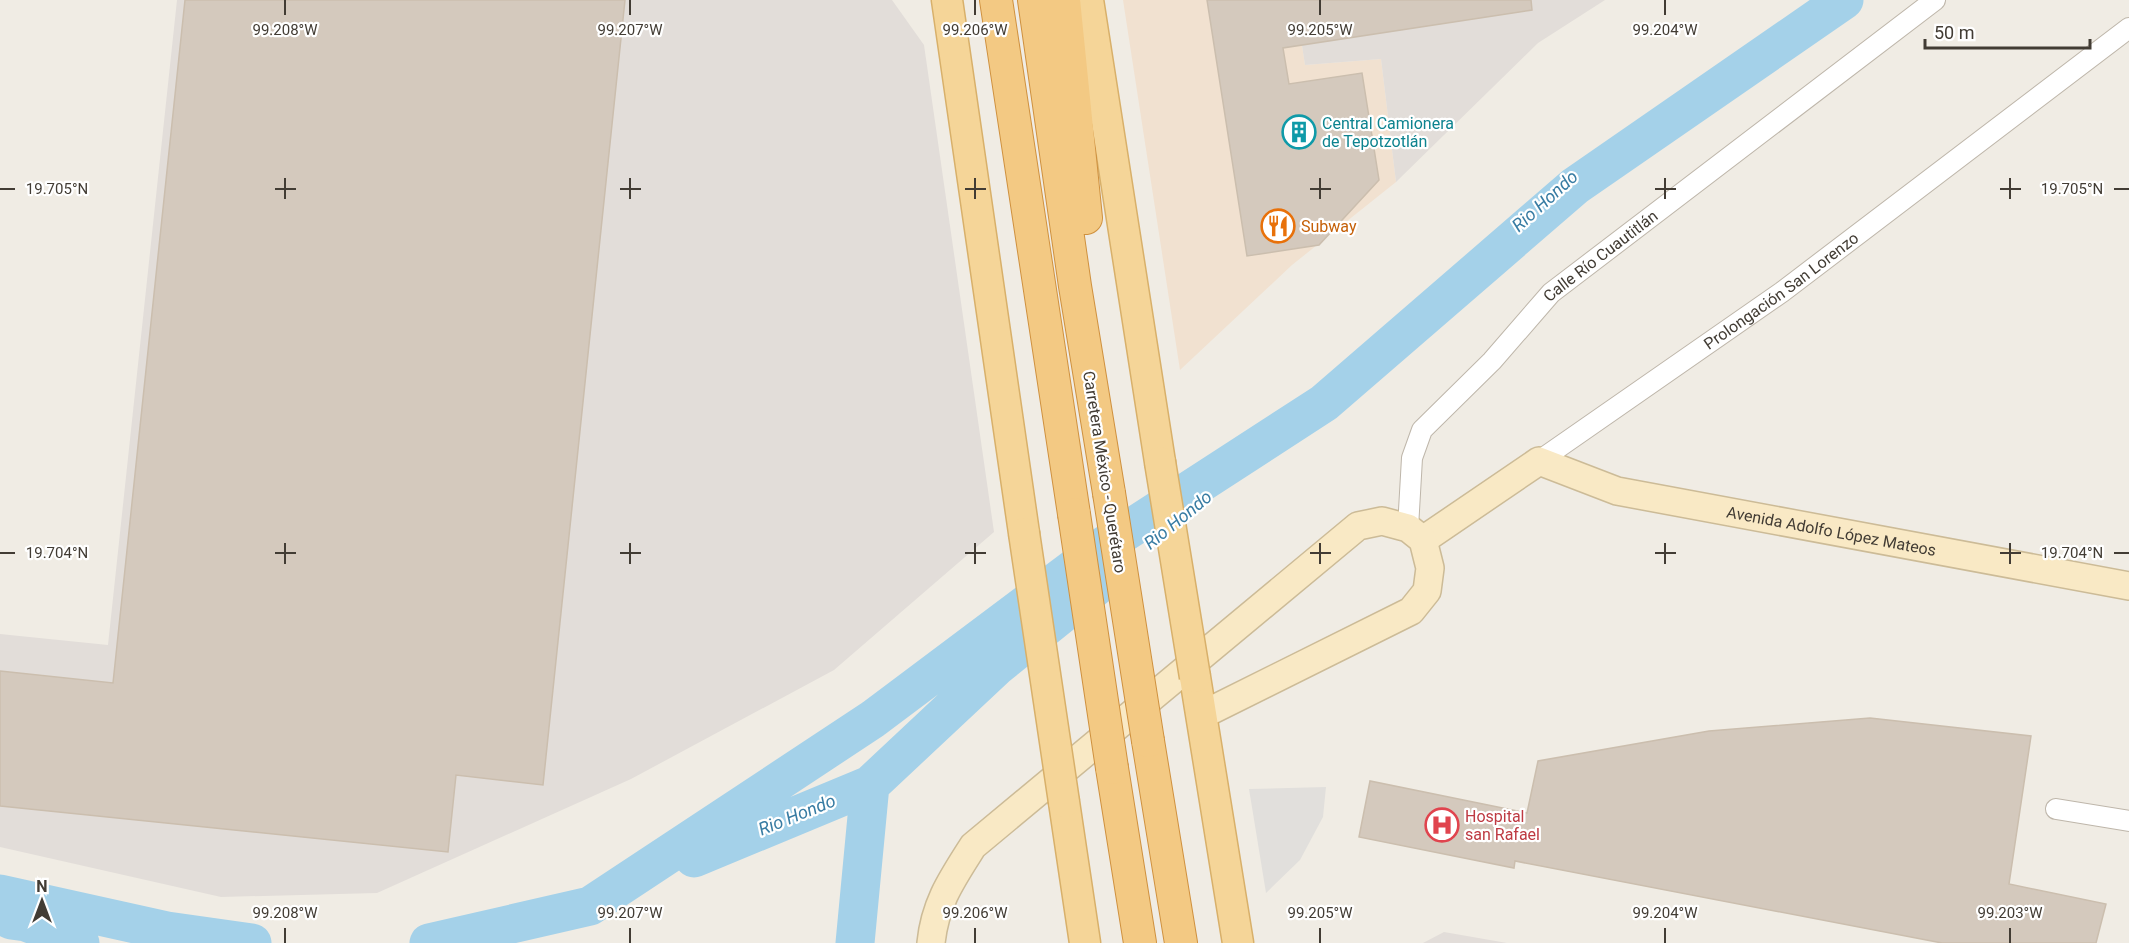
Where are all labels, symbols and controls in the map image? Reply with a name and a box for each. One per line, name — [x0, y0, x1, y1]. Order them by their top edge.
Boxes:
scale bar — [1925, 12, 2090, 50]
text: 99.208°W — [252, 21, 318, 39]
text: 99.207°W — [597, 21, 663, 39]
text: 99.206°W — [942, 21, 1008, 39]
text: 99.205°W — [1287, 21, 1353, 39]
text: 99.204°W — [1632, 21, 1698, 39]
text: 50 m — [1934, 22, 1974, 43]
building icon: Central Camionera de Tepotzotlán — [1281, 114, 1317, 150]
place label: Central Camionera de Tepotzotlán — [1322, 114, 1454, 151]
water label: Rio Hondo — [1507, 166, 1582, 236]
text: 19.705°N — [26, 180, 88, 198]
text: 19.705°N — [2041, 180, 2103, 198]
street label: Calle Río Cuautitlán — [1539, 206, 1661, 305]
restaurant icon: Subway — [1260, 208, 1296, 244]
place label: Subway — [1301, 217, 1357, 236]
street label: Prolongación San Lorenzo — [1700, 228, 1862, 353]
street label: Carretera México - Querétaro — [1079, 370, 1130, 574]
water label: Rio Hondo — [1140, 486, 1216, 553]
street label: Avenida Adolfo López Mateos — [1725, 503, 1938, 560]
text: 19.704°N — [26, 544, 88, 562]
text: 19.704°N — [2041, 544, 2103, 562]
water label: Rio Hondo — [755, 790, 838, 839]
hospital icon: Hospital san Rafael — [1424, 807, 1460, 843]
place label: Hospital san Rafael — [1465, 807, 1540, 844]
north arrow — [12, 871, 72, 931]
text: N — [36, 877, 48, 896]
text: 99.208°W — [252, 904, 318, 922]
text: 99.207°W — [597, 904, 663, 922]
text: 99.206°W — [942, 904, 1008, 922]
text: 99.205°W — [1287, 904, 1353, 922]
text: 99.204°W — [1632, 904, 1698, 922]
text: 99.203°W — [1977, 904, 2043, 922]

